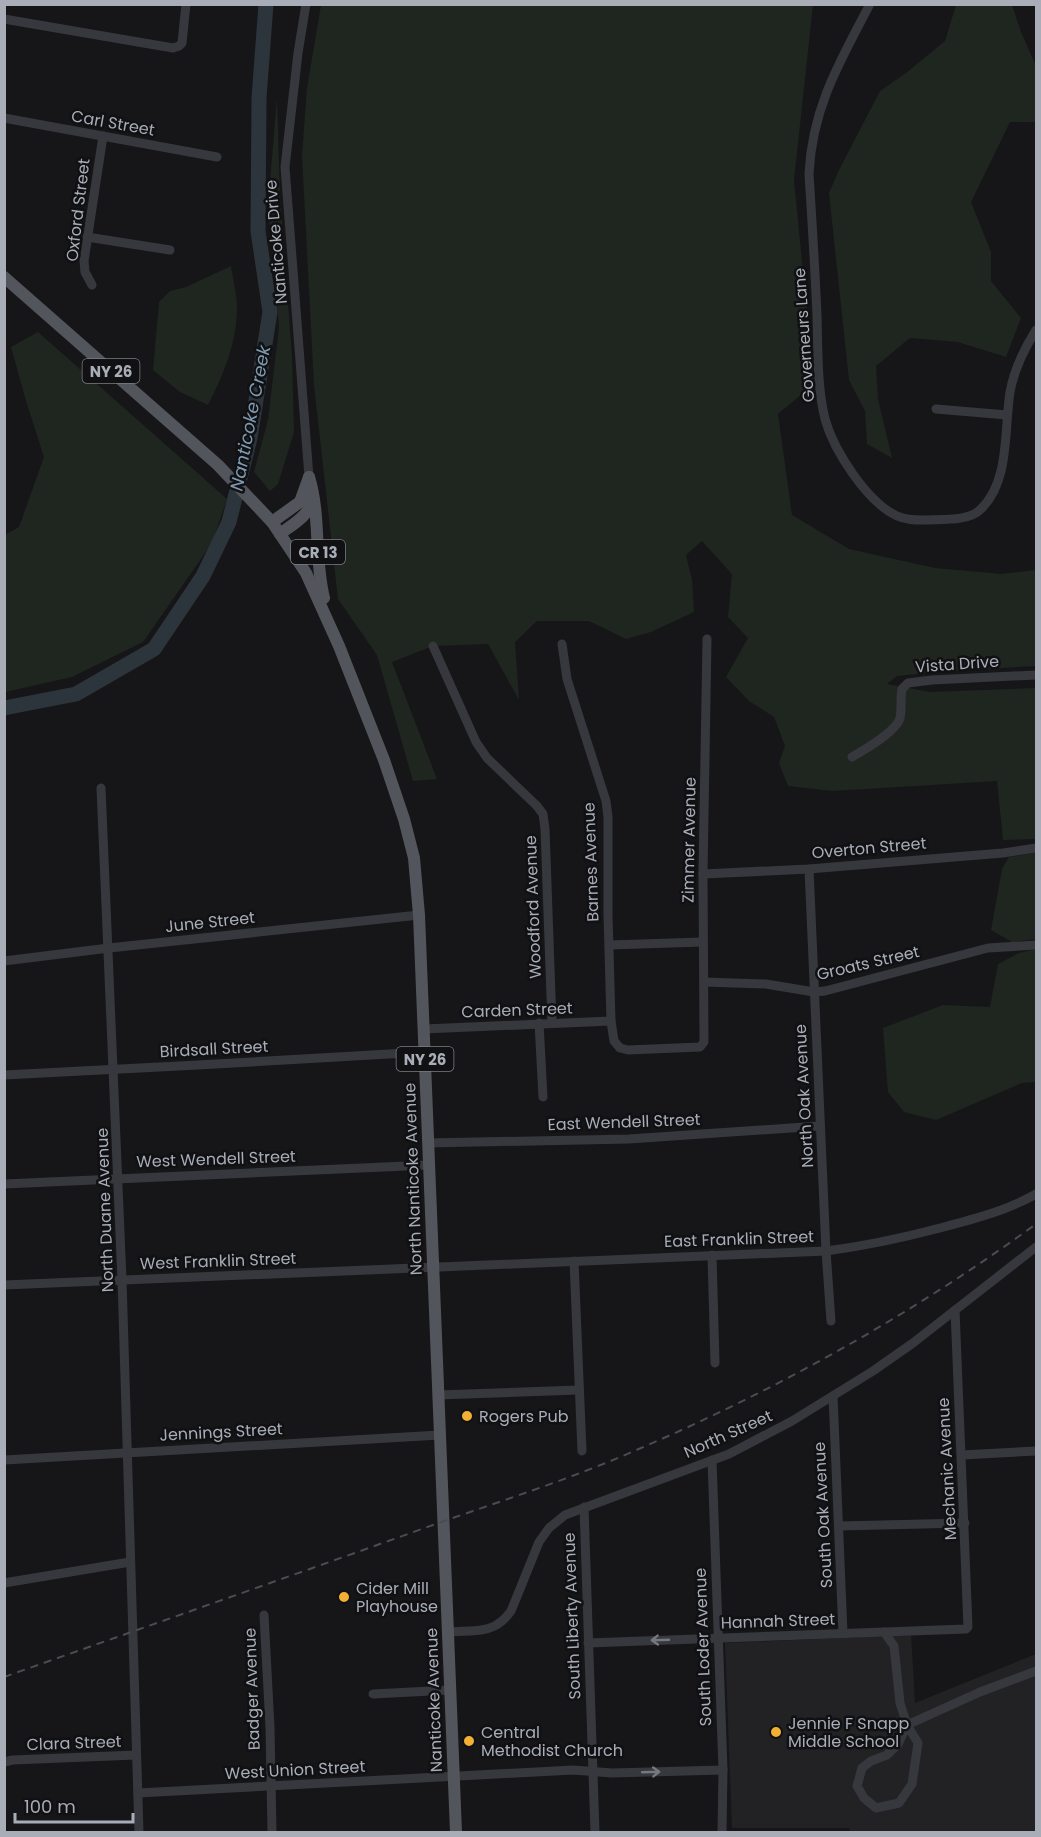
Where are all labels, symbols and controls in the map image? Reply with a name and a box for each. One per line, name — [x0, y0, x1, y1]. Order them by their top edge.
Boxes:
street label: Carl Street — [70, 104, 157, 142]
street label: Oxford Street — [60, 157, 96, 263]
street label: Nanticoke Drive — [259, 179, 293, 305]
street label: Governeurs Lane — [788, 267, 820, 403]
water label: Nanticoke Creek — [224, 342, 277, 493]
road number: NY 26 — [82, 359, 140, 383]
road number: CR 13 — [291, 540, 345, 564]
street label: Vista Drive — [914, 650, 1000, 678]
street label: Zimmer Avenue — [676, 777, 702, 903]
street label: Barnes Avenue — [577, 802, 605, 922]
street label: Overton Street — [811, 832, 927, 864]
street label: Woodford Avenue — [519, 835, 547, 979]
street label: June Street — [164, 906, 256, 938]
street label: Groats Street — [814, 940, 922, 986]
street label: Carden Street — [461, 997, 573, 1023]
street label: North Oak Avenue — [789, 1024, 819, 1168]
street label: Birdsall Street — [159, 1035, 269, 1063]
road number: NY 26 — [396, 1047, 454, 1071]
street label: North Nanticoke Avenue — [398, 1082, 428, 1276]
street label: East Wendell Street — [547, 1108, 701, 1136]
street label: North Duane Avenue — [91, 1127, 119, 1293]
street label: West Wendell Street — [136, 1145, 296, 1173]
street label: East Franklin Street — [664, 1225, 815, 1253]
street label: West Franklin Street — [139, 1247, 297, 1275]
street label: Mechanic Avenue — [932, 1397, 962, 1541]
street label: North Street — [680, 1404, 776, 1464]
place label: Rogers Pub — [479, 1405, 569, 1428]
marker: Rogers Pub — [460, 1409, 474, 1423]
street label: Jennings Street — [159, 1417, 283, 1447]
street label: South Oak Avenue — [808, 1441, 838, 1589]
street label: South Liberty Avenue — [558, 1532, 586, 1700]
street label: South Loder Avenue — [689, 1567, 717, 1727]
place label: Cider Mill Playhouse — [356, 1577, 438, 1618]
marker: Cider Mill Playhouse — [337, 1590, 351, 1604]
street label: Hannah Street — [720, 1608, 836, 1634]
street label: Badger Avenue — [238, 1627, 266, 1751]
street label: Nanticoke Avenue — [420, 1627, 448, 1773]
one-way arrow — [650, 1635, 670, 1646]
place label: Jennie F Snapp Middle School — [788, 1712, 910, 1753]
place label: Central Methodist Church — [481, 1721, 623, 1762]
marker: Jennie F Snapp Middle School — [769, 1725, 783, 1739]
street label: Clara Street — [26, 1730, 122, 1756]
marker: Central Methodist Church — [462, 1734, 476, 1748]
street label: West Union Street — [224, 1755, 366, 1785]
one-way arrow — [640, 1766, 660, 1778]
scale bar — [15, 1786, 134, 1824]
text: 100 m — [24, 1794, 76, 1819]

